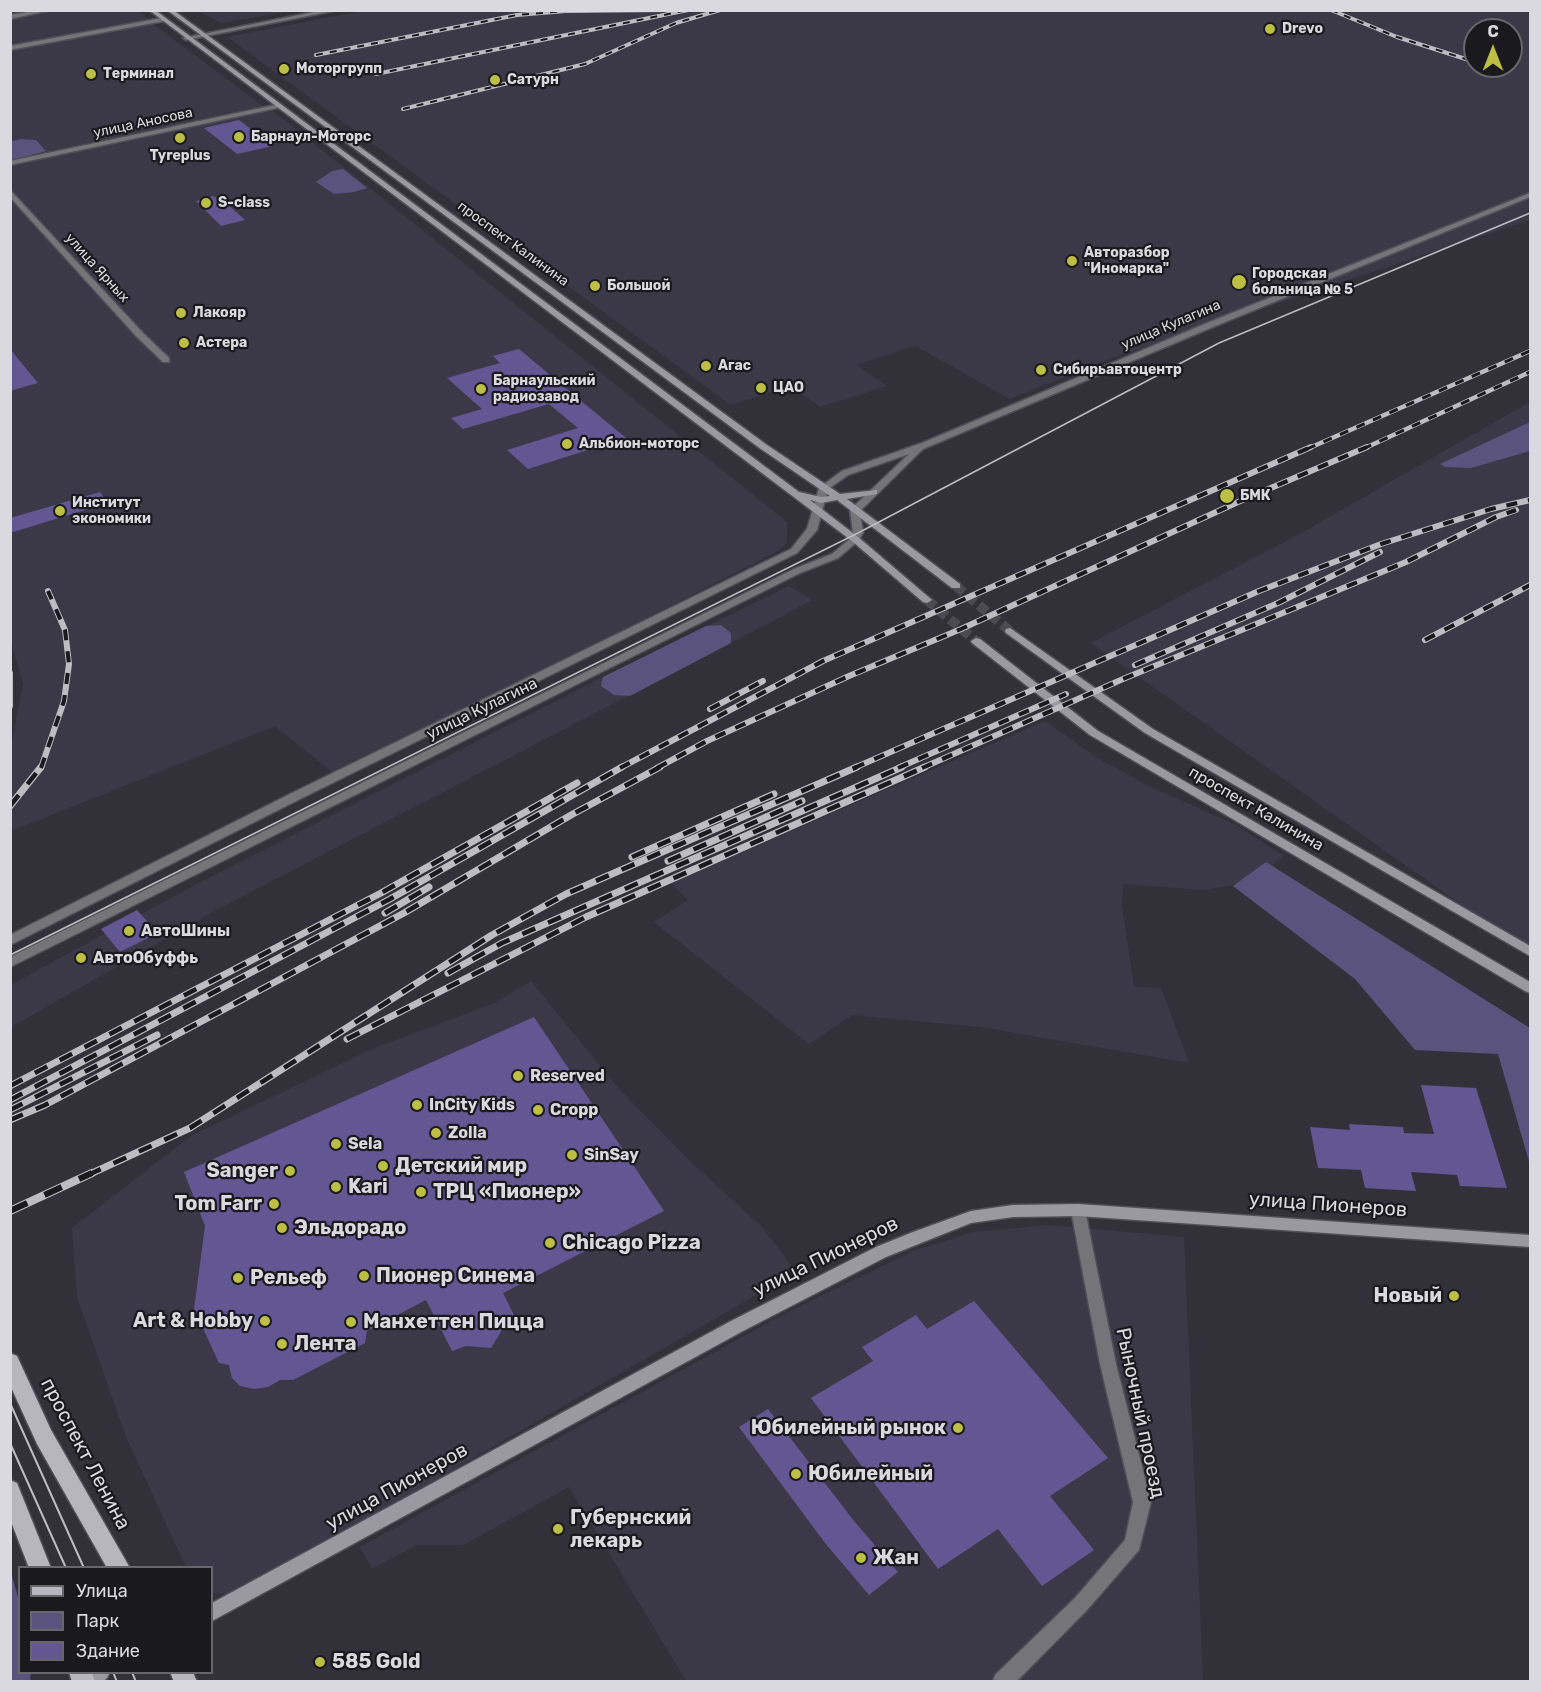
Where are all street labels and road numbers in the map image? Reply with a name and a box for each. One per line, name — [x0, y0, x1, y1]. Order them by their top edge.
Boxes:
street label: улица Аносова — [92, 104, 194, 142]
street label: проспект Калинина — [454, 198, 572, 290]
street label: улица Ярных — [62, 230, 132, 306]
street label: улица Кулагина — [1119, 297, 1223, 353]
street label: улица Кулагина — [423, 674, 541, 744]
street label: проспект Калинина — [1185, 763, 1327, 855]
street label: улица Пионеров — [1248, 1188, 1408, 1222]
street label: улица Пионеров — [750, 1212, 902, 1302]
street label: Рыночный проезд — [1110, 1326, 1170, 1500]
street label: проспект Ленина — [35, 1374, 135, 1534]
street label: улица Пионеров — [322, 1438, 472, 1536]

